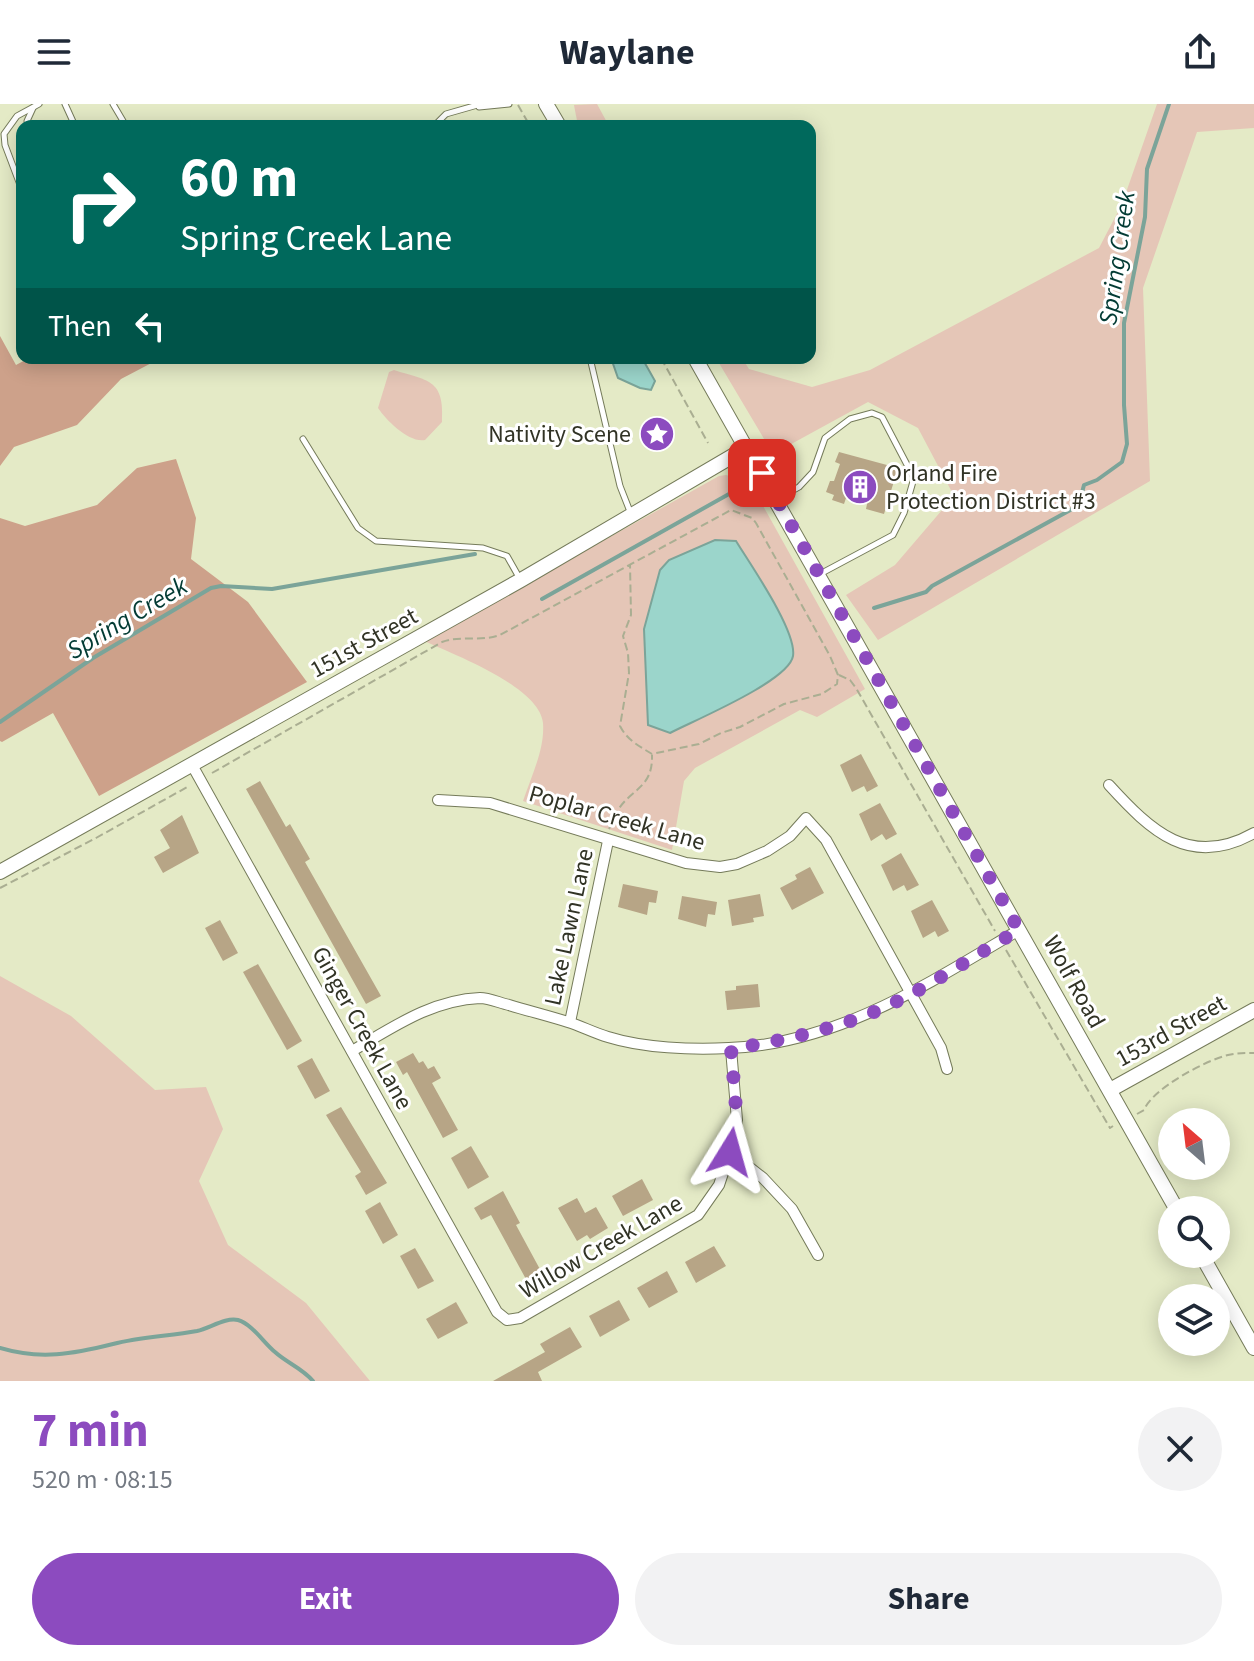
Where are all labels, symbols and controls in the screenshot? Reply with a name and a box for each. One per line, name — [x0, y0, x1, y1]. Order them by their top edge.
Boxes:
text: Waylane — [559, 27, 695, 78]
icon: menu — [32, 30, 76, 74]
icon: share — [1178, 30, 1222, 74]
text: 60 m — [180, 139, 298, 218]
icon: right — [48, 152, 152, 256]
water label: Spring Creek — [1089, 188, 1145, 327]
text: Spring Creek Lane — [180, 213, 452, 264]
icon: left — [128, 304, 172, 348]
text: Then — [48, 305, 112, 348]
place icon: Nativity Scene — [638, 415, 676, 453]
place label: Nativity Scene — [488, 417, 631, 452]
pin — [728, 439, 796, 507]
icon: arrive — [740, 451, 784, 495]
place label: Orland Fire Protection District #3 — [886, 456, 1096, 519]
building icon: Orland Fire Protection District #3 — [841, 468, 879, 506]
water label: Spring Creek — [60, 567, 195, 669]
street label: 151st Street — [304, 599, 424, 687]
street label: Poplar Creek Lane — [525, 776, 709, 860]
street label: Lake Lawn Lane — [535, 845, 603, 1009]
street label: Wolf Road — [1034, 929, 1114, 1035]
street label: Ginger Creek Lane — [303, 940, 421, 1116]
street label: 153rd Street — [1109, 986, 1233, 1076]
north arrow — [1158, 1108, 1230, 1180]
map controls — [1158, 1108, 1230, 1356]
position arrow — [688, 1110, 772, 1194]
street label: Willow Creek Lane — [513, 1186, 689, 1308]
button: search — [1158, 1196, 1230, 1268]
button: layers — [1158, 1284, 1230, 1356]
text: 7 min — [32, 1397, 149, 1465]
button: close — [1138, 1407, 1222, 1491]
text: 520 m · 08:15 — [32, 1461, 173, 1498]
button: Exit — [32, 1553, 619, 1645]
button: Share — [635, 1553, 1222, 1645]

